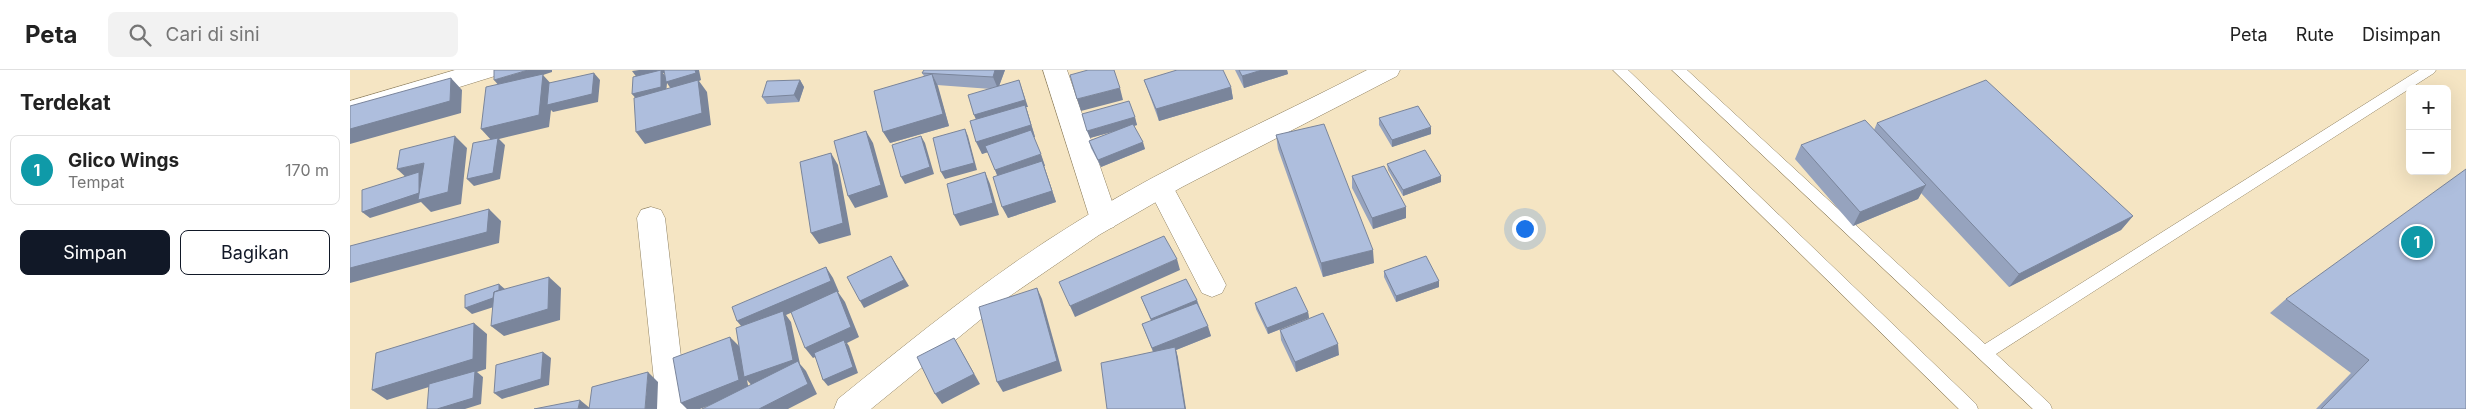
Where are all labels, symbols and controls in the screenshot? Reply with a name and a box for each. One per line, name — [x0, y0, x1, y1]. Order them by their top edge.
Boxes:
search box — [108, 12, 458, 57]
text: Peta — [25, 20, 78, 49]
icon: search — [126, 21, 154, 49]
text: Cari di sini — [166, 23, 259, 46]
text: Peta — [2230, 24, 2268, 45]
text: Rute — [2296, 24, 2334, 45]
text: Disimpan — [2362, 24, 2441, 45]
map controls — [2406, 85, 2451, 175]
button: + — [2406, 85, 2451, 130]
text: Terdekat — [20, 90, 111, 115]
button: − — [2406, 130, 2451, 175]
text: Glico Wings — [68, 149, 179, 172]
text: 1 — [34, 160, 40, 180]
text: 170 m — [285, 160, 329, 180]
text: Tempat — [68, 172, 125, 192]
your location — [1512, 216, 1538, 242]
pin: 1 — [2401, 223, 2433, 261]
button: Simpan — [20, 230, 170, 275]
button: Bagikan — [180, 230, 330, 275]

